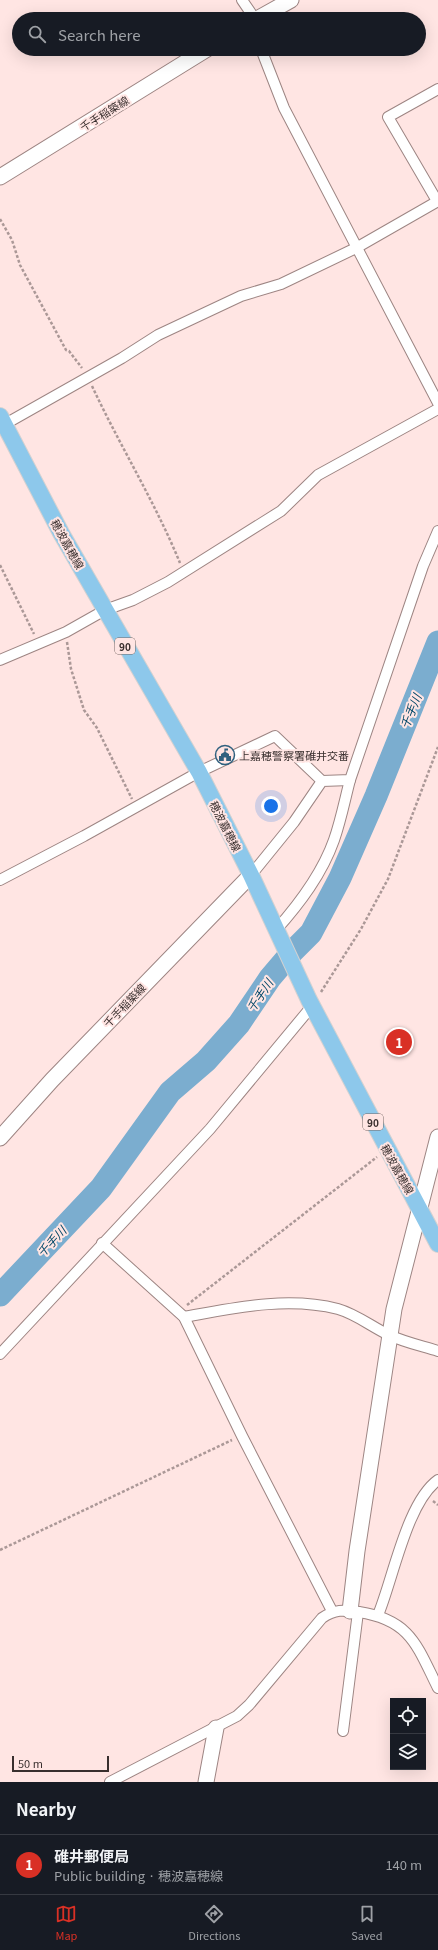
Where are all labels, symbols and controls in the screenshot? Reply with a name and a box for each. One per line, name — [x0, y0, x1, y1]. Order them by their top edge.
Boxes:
search box — [12, 12, 426, 56]
icon: search — [26, 23, 48, 45]
text: Search here — [58, 24, 140, 45]
street label: 千手稲築線 — [76, 92, 132, 134]
street label: 穂波嘉穂線 — [48, 516, 88, 572]
road number: 90 — [115, 638, 135, 654]
water label: 千手川 — [395, 689, 425, 731]
public building icon: 上嘉穂警察署碓井交番 — [214, 744, 236, 766]
place label: 上嘉穂警察署碓井交番 — [239, 747, 349, 763]
your location — [261, 796, 281, 816]
street label: 穂波嘉穂線 — [206, 798, 246, 854]
water label: 千手川 — [242, 974, 277, 1015]
street label: 千手稲築線 — [99, 980, 149, 1030]
pin: 1 — [386, 1027, 412, 1057]
road number: 90 — [363, 1114, 383, 1130]
street label: 穂波嘉穂線 — [378, 1141, 418, 1197]
water label: 千手川 — [33, 1221, 71, 1260]
map controls — [390, 1698, 426, 1770]
button: locate — [390, 1698, 426, 1734]
button: layers — [390, 1734, 426, 1770]
scale bar — [12, 1754, 109, 1773]
text: 50 m — [18, 1755, 43, 1771]
text: Nearby — [16, 1796, 76, 1821]
text: 碓井郵便局 — [54, 1845, 129, 1866]
text: 1 — [25, 1855, 33, 1874]
text: 140 m — [385, 1855, 422, 1874]
text: Public building · 穂波嘉穂線 — [54, 1866, 223, 1885]
tab: Map — [55, 1903, 77, 1943]
tab: Directions — [188, 1903, 240, 1943]
tab: Saved — [351, 1903, 383, 1943]

